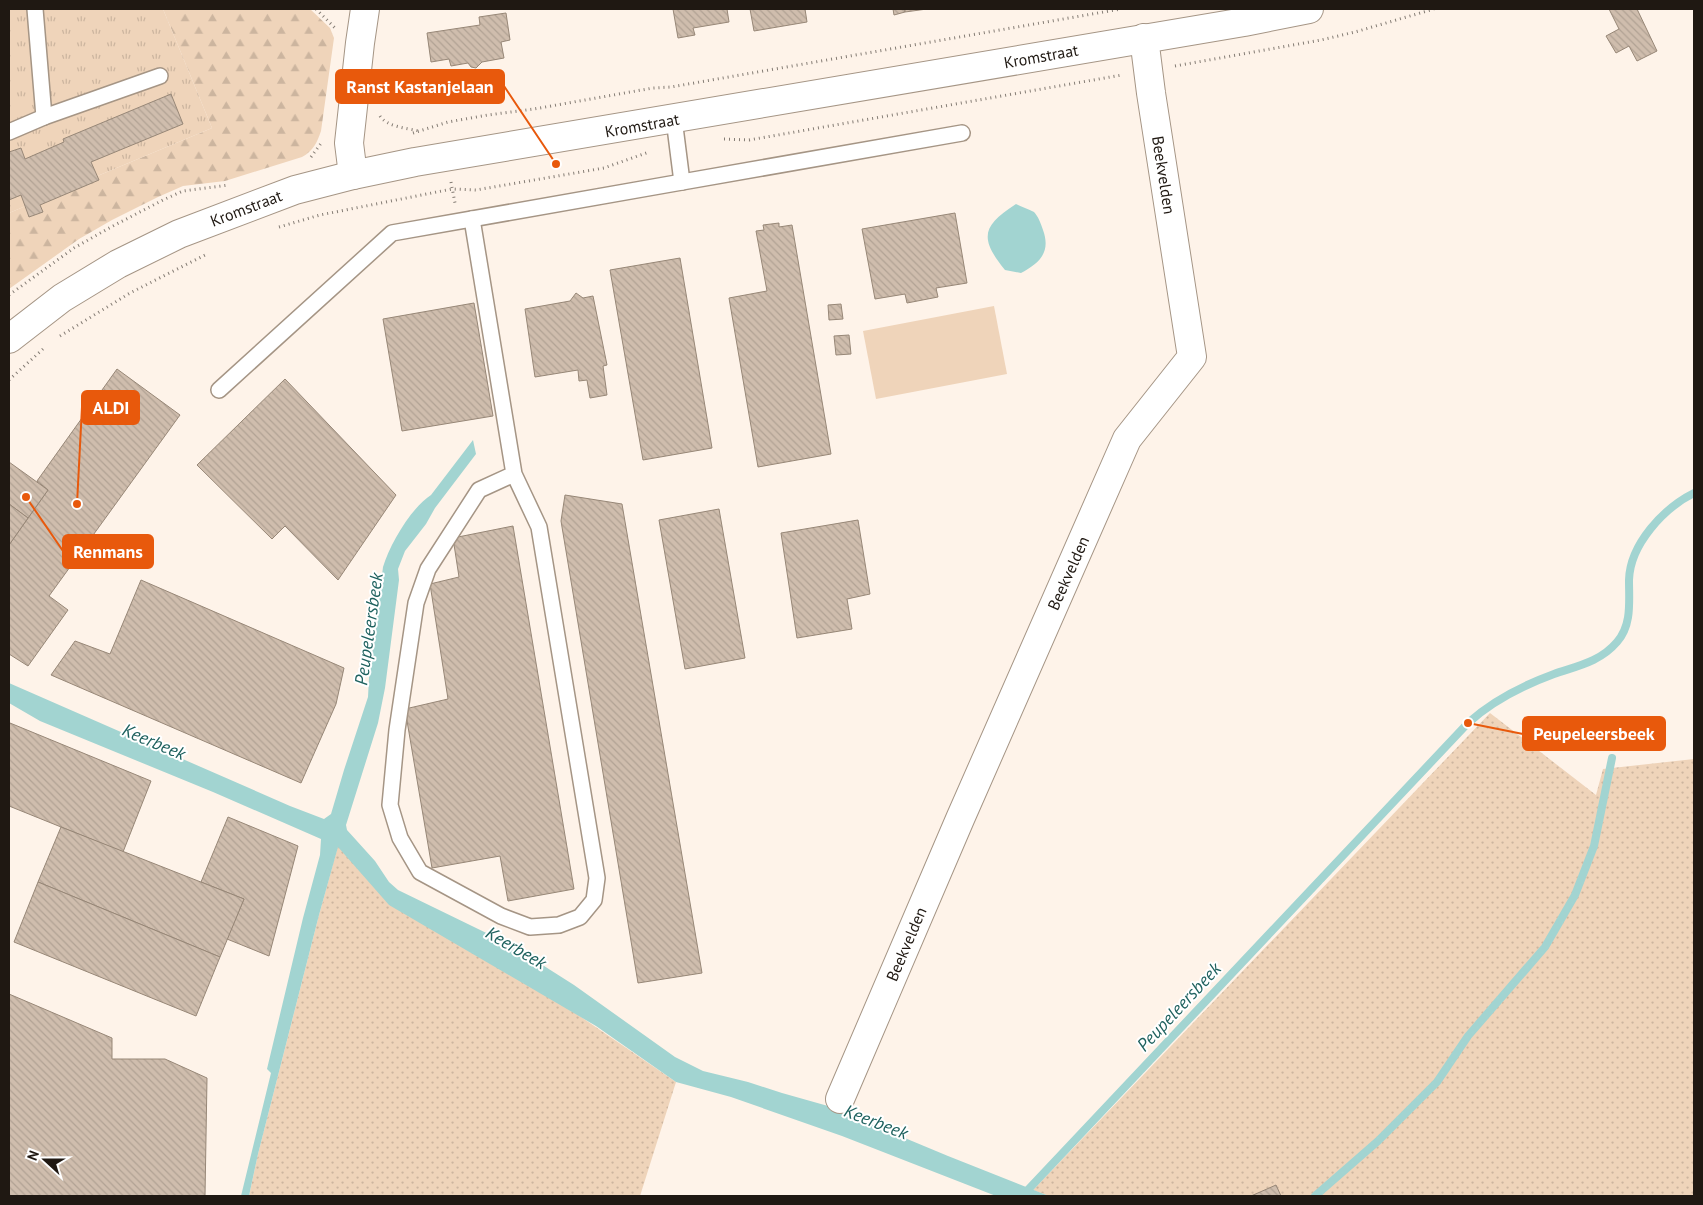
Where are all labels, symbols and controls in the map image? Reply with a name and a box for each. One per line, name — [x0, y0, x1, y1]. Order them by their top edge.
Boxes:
street label: Kromstraat — [1002, 40, 1080, 72]
callout: Ranst Kastanjelaan — [336, 70, 504, 103]
text: Ranst Kastanjelaan — [346, 75, 494, 98]
street label: Kromstraat — [603, 109, 681, 141]
street label: Beekvelden — [1148, 135, 1180, 215]
street label: Kromstraat — [207, 185, 285, 231]
callout: ALDI — [82, 391, 139, 424]
text: ALDI — [93, 396, 129, 419]
street label: Beekvelden — [1043, 533, 1093, 613]
callout: Renmans — [63, 535, 153, 568]
text: Renmans — [73, 540, 143, 563]
water label: Peupeleersbeek — [349, 570, 388, 687]
callout: Peupeleersbeek — [1523, 717, 1665, 750]
water label: Keerbeek — [119, 718, 190, 765]
text: Peupeleersbeek — [1533, 722, 1655, 745]
street label: Beekvelden — [881, 904, 931, 984]
water label: Keerbeek — [482, 921, 552, 975]
water label: Peupeleersbeek — [1132, 957, 1226, 1056]
water label: Keerbeek — [841, 1099, 912, 1145]
north arrow — [20, 1135, 70, 1185]
text: N — [23, 1148, 43, 1163]

